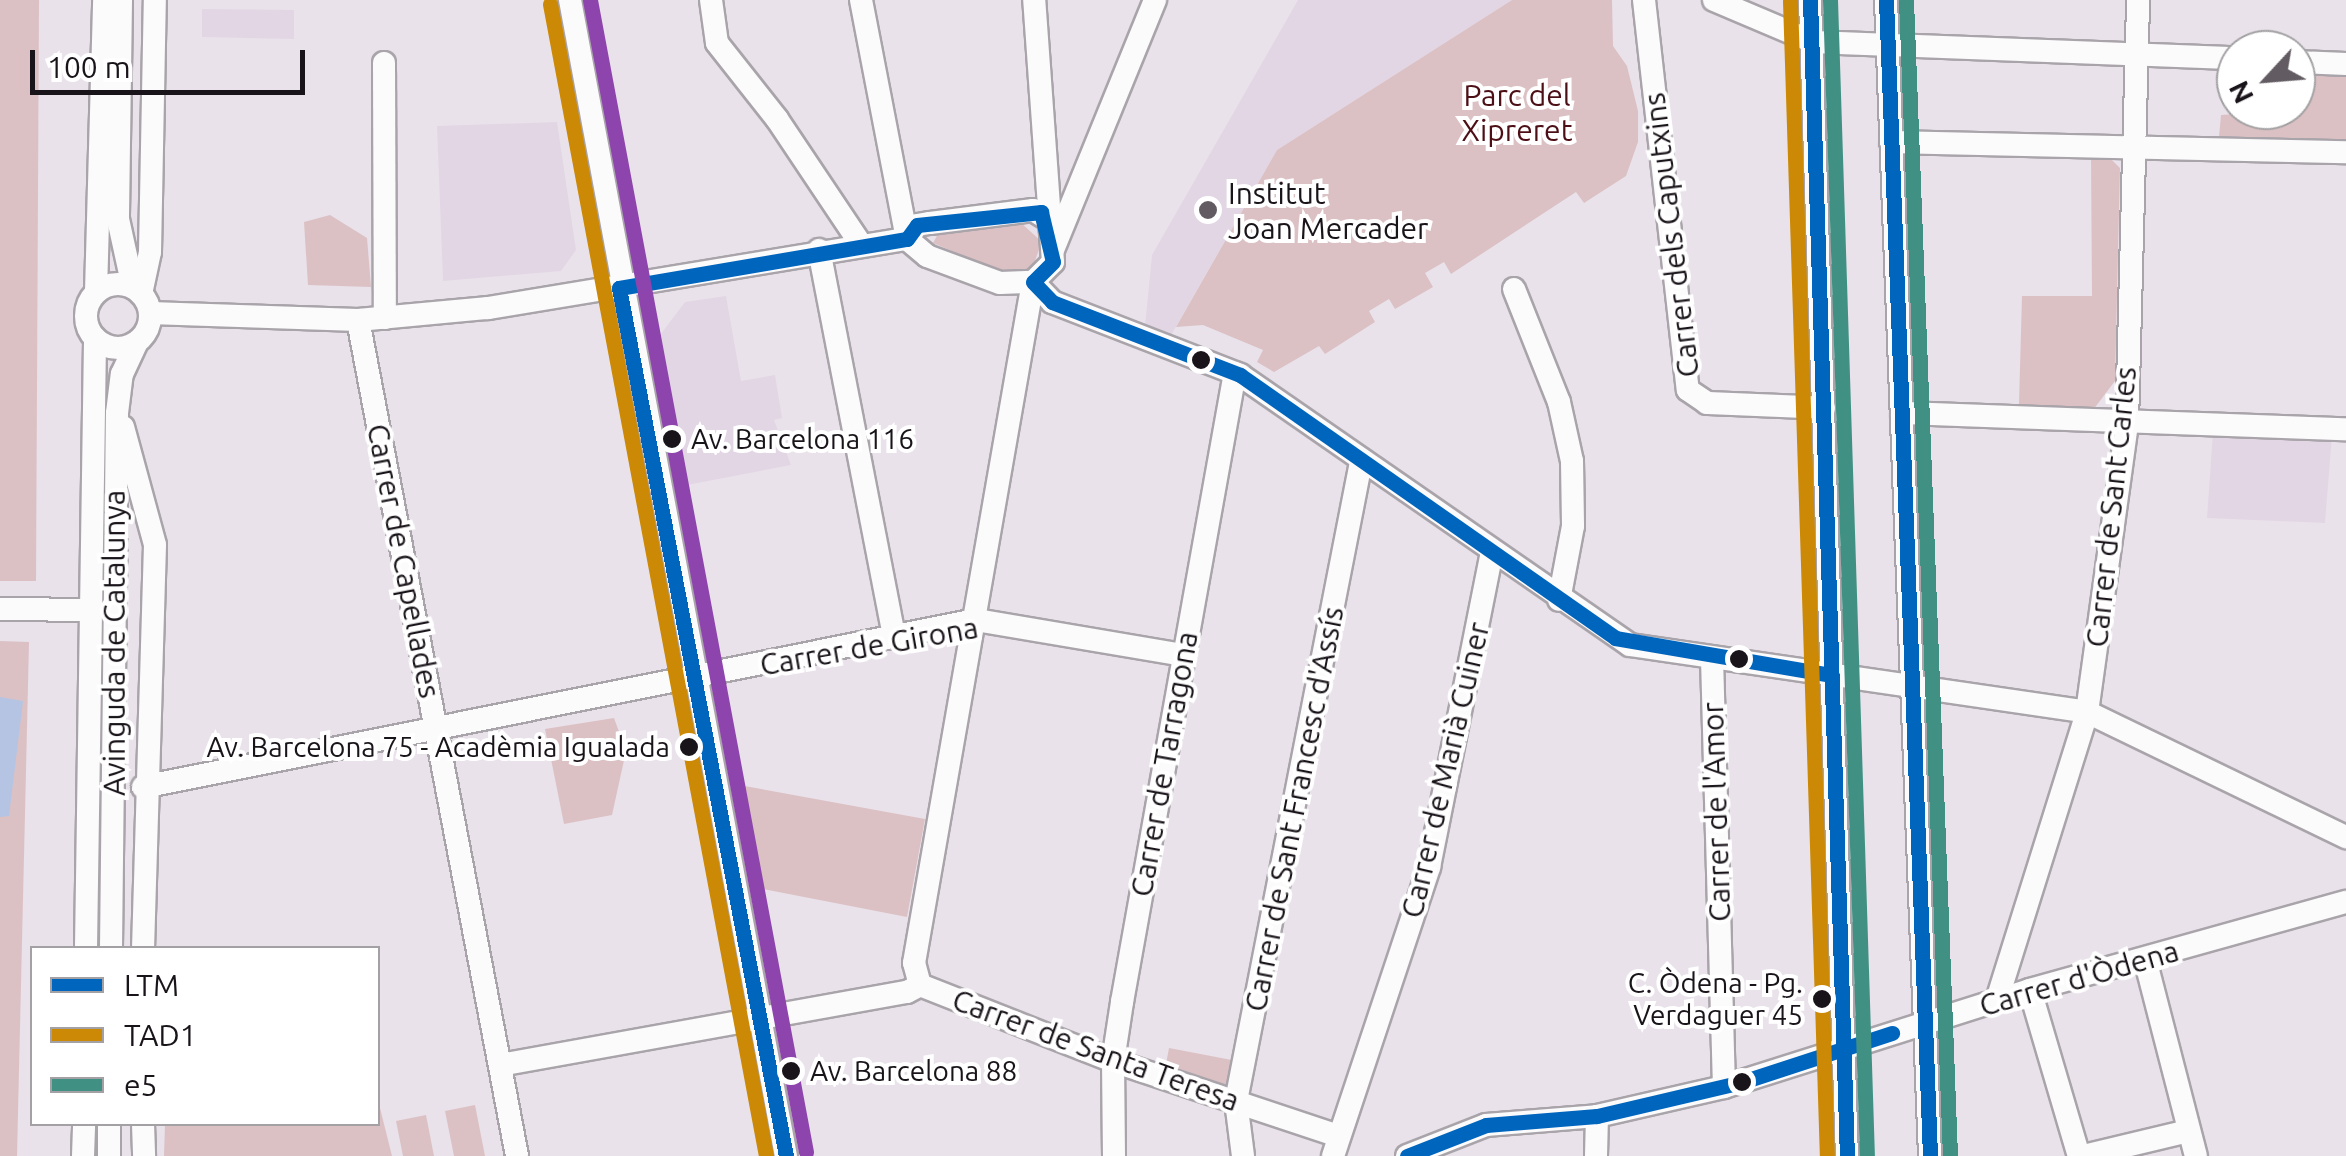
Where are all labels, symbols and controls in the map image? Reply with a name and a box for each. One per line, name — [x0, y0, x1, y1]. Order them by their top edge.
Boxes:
scale bar — [35, 30, 310, 92]
north arrow — [2216, 30, 2316, 130]
text: 100 m — [47, 50, 131, 84]
text: N — [2222, 76, 2259, 109]
park label: Parc del Xipreret — [1462, 77, 1572, 148]
street label: Carrer dels Caputxins — [1636, 91, 1706, 379]
place label: Institut Joan Mercader — [1228, 175, 1428, 246]
marker: Institut Joan Mercader — [1197, 199, 1219, 221]
unlabelled marker — [1191, 350, 1211, 370]
street label: Carrer de Sant Carles — [2078, 365, 2144, 649]
street label: Carrer de Capellades — [360, 421, 448, 701]
place label: Av. Barcelona 116 — [691, 422, 914, 456]
marker: Av. Barcelona 116 — [662, 429, 682, 449]
street label: Avinguda de Catalunya — [96, 490, 132, 796]
street label: Carrer de Sant Francesc d'Assís — [1237, 603, 1351, 1015]
street label: Carrer de Girona — [757, 609, 981, 683]
street label: Carrer de Marià Cuiner — [1393, 619, 1497, 921]
street label: Carrer de Tarragona — [1123, 629, 1205, 899]
unlabelled marker — [1729, 649, 1749, 669]
street label: Carrer de l'Amor — [1694, 702, 1738, 922]
place label: Av. Barcelona 75 - Acadèmia Igualada — [207, 730, 670, 764]
marker: Av. Barcelona 75 - Acadèmia Igualada — [679, 737, 699, 757]
street label: Carrer d'Òdena — [1975, 932, 2183, 1024]
legend — [30, 946, 380, 1126]
place label: C. Òdena - Pg. Verdaguer 45 — [1628, 966, 1803, 1032]
text: LTM — [124, 968, 179, 1002]
street label: Carrer de Santa Teresa — [948, 981, 1244, 1119]
marker: C. Òdena - Pg. Verdaguer 45 — [1812, 989, 1832, 1009]
text: TAD1 — [124, 1018, 197, 1052]
place label: Av. Barcelona 88 — [810, 1054, 1017, 1088]
marker: Av. Barcelona 88 — [781, 1061, 801, 1081]
text: e5 — [124, 1068, 157, 1102]
unlabelled marker — [1732, 1072, 1752, 1092]

